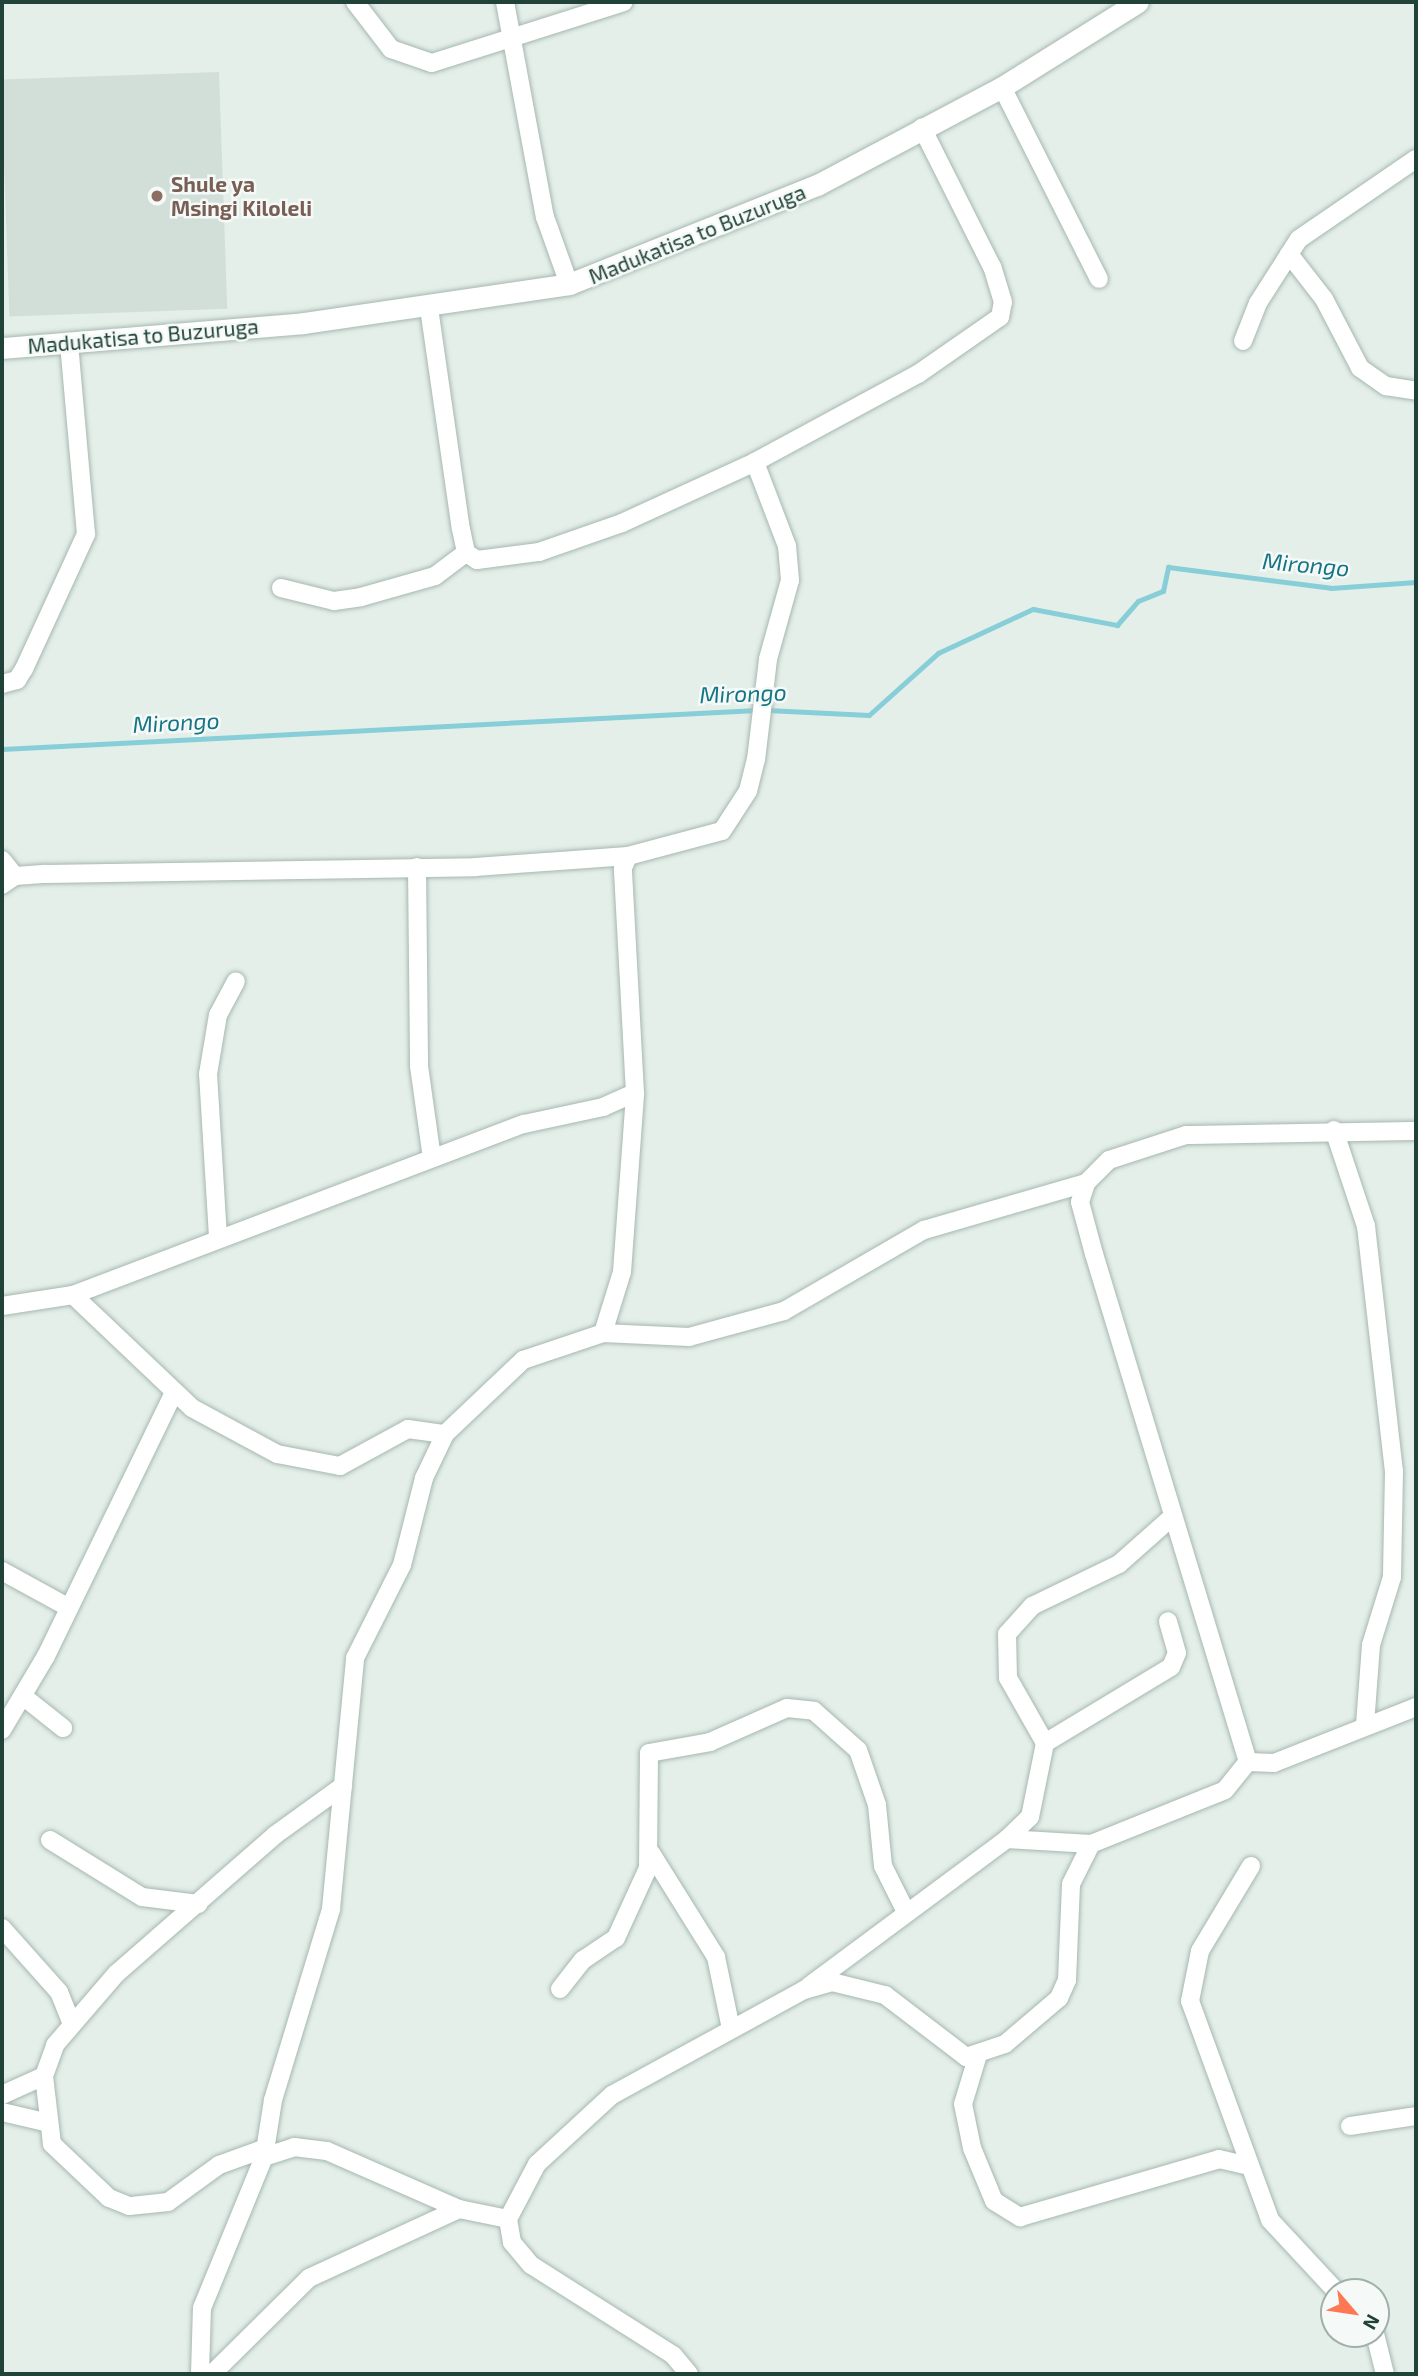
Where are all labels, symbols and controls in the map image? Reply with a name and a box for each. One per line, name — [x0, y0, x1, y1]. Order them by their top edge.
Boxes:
place label: Shule ya Msingi Kiloleli — [171, 171, 312, 221]
street label: Madukatisa to Buzuruga — [585, 179, 809, 289]
marker: Shule ya Msingi Kiloleli — [149, 188, 165, 204]
street label: Madukatisa to Buzuruga — [26, 313, 260, 359]
water label: Mirongo — [1261, 546, 1351, 582]
water label: Mirongo — [699, 678, 787, 708]
water label: Mirongo — [132, 706, 220, 738]
north arrow — [1320, 2278, 1390, 2348]
text: N — [1359, 2311, 1385, 2334]

